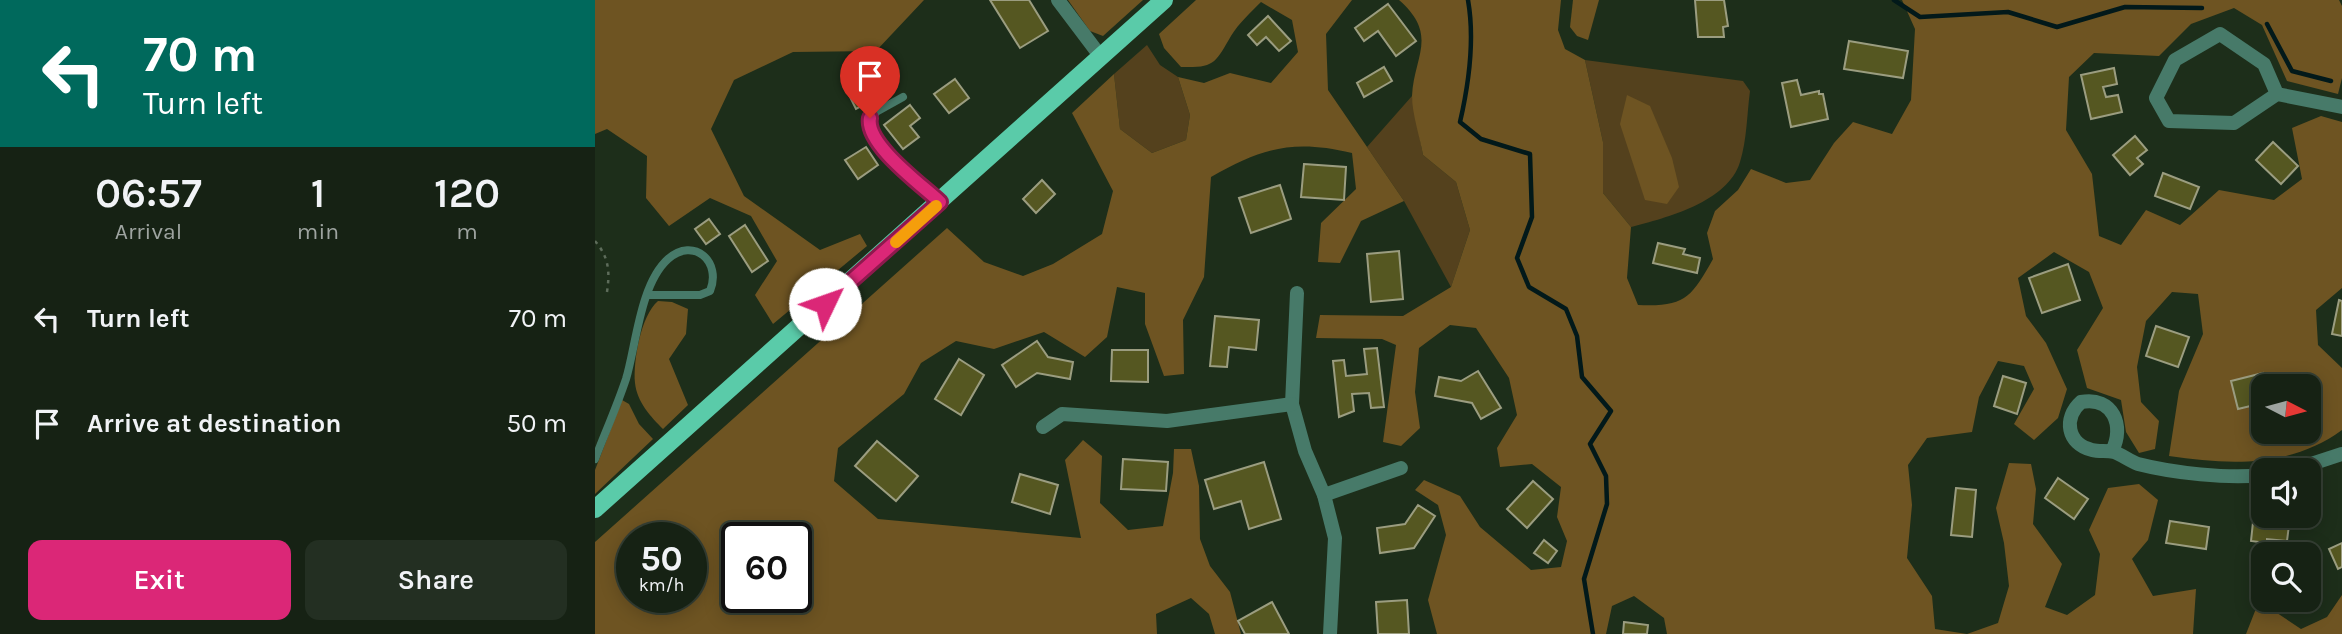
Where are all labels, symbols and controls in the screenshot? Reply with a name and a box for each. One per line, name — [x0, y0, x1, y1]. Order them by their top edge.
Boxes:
text: 70 m — [143, 26, 257, 83]
icon: left — [28, 28, 119, 119]
pin — [840, 46, 900, 118]
icon: arrive — [851, 57, 889, 95]
text: Turn left — [143, 85, 263, 122]
text: 06:57 — [95, 168, 202, 218]
text: 1 — [311, 168, 325, 218]
text: 120 — [434, 168, 500, 218]
text: Arrival — [115, 218, 182, 245]
text: min — [297, 218, 339, 245]
text: m — [456, 218, 478, 245]
position arrow — [788, 267, 862, 341]
icon: left — [28, 300, 66, 338]
text: Turn left — [87, 303, 189, 334]
text: 70 m — [509, 303, 567, 334]
north arrow — [2251, 374, 2321, 444]
map controls — [2251, 374, 2321, 612]
icon: arrive — [28, 405, 66, 443]
text: Arrive at destination — [87, 408, 341, 439]
text: 50 m — [506, 408, 567, 439]
button: sound — [2251, 458, 2321, 528]
speed limit sign: 60 — [721, 522, 812, 613]
text: 50 — [640, 538, 683, 579]
button: Exit — [28, 540, 291, 620]
button: Share — [305, 540, 567, 620]
button: search — [2251, 542, 2321, 612]
text: km/h — [639, 574, 684, 596]

